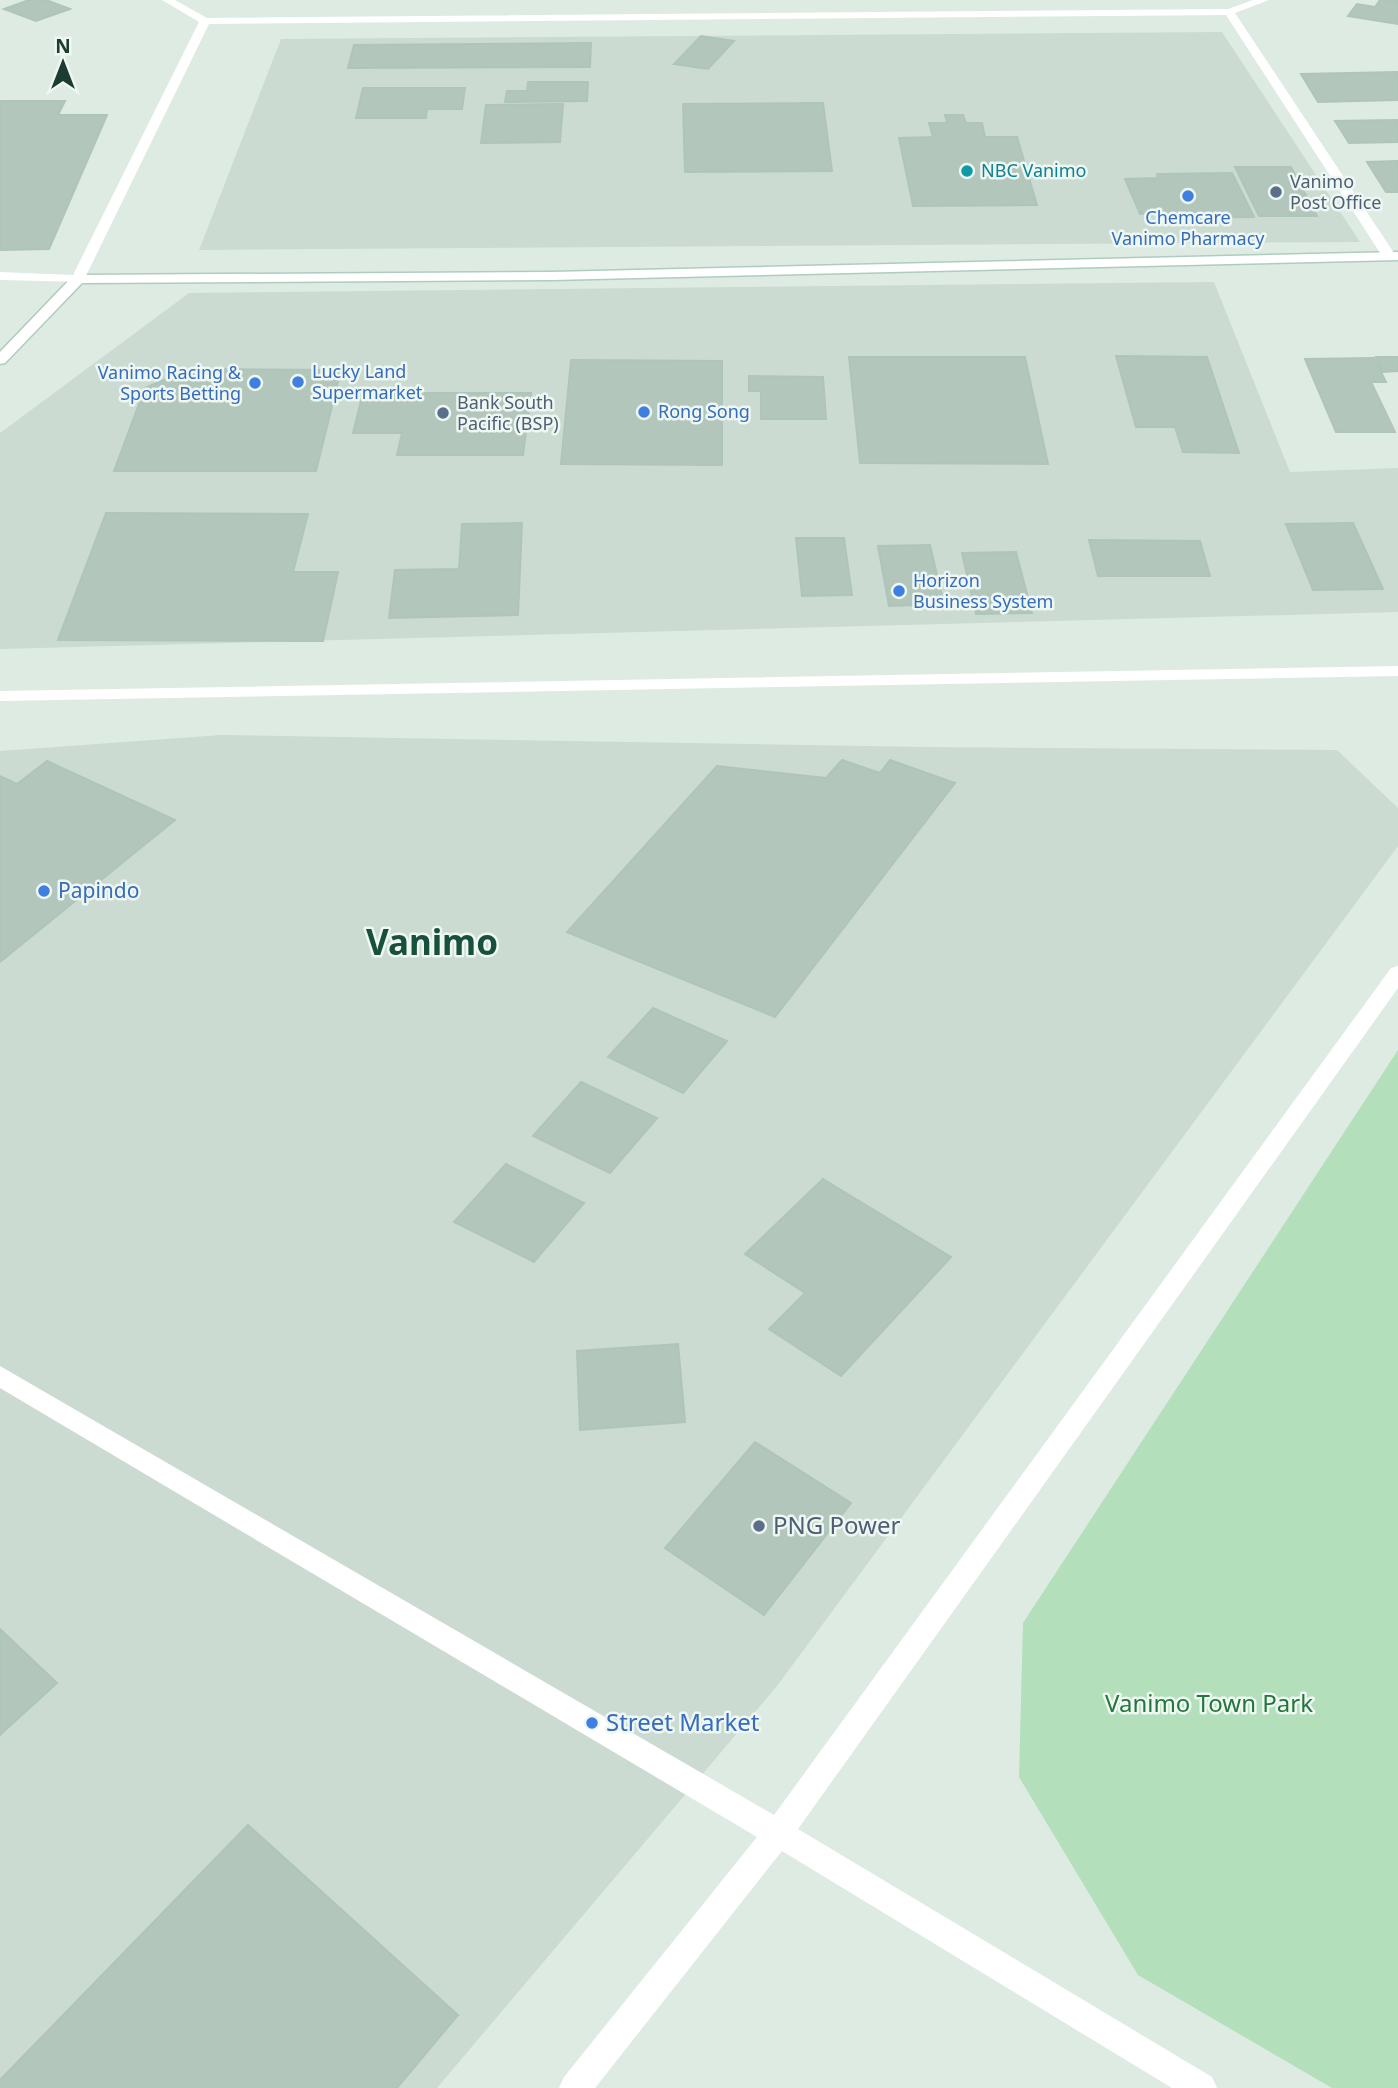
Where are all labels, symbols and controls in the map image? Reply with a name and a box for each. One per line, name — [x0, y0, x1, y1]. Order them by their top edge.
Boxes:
north arrow — [28, 28, 98, 98]
text: N — [55, 33, 71, 59]
place label: NBC Vanimo — [981, 158, 1086, 182]
marker: NBC Vanimo — [959, 163, 975, 179]
place label: Vanimo Post Office — [1290, 169, 1381, 214]
marker: Vanimo Post Office — [1268, 184, 1284, 200]
marker: Chemcare Vanimo Pharmacy — [1180, 188, 1196, 204]
place label: Chemcare Vanimo Pharmacy — [1112, 205, 1265, 250]
place label: Lucky Land Supermarket — [312, 359, 423, 404]
place label: Vanimo Racing & Sports Betting — [98, 360, 242, 405]
marker: Lucky Land Supermarket — [290, 374, 306, 390]
marker: Vanimo Racing & Sports Betting — [247, 375, 263, 391]
place label: Bank South Pacific (BSP) — [457, 390, 559, 435]
place label: Rong Song — [658, 399, 750, 423]
marker: Rong Song — [636, 404, 652, 420]
marker: Bank South Pacific (BSP) — [435, 405, 451, 421]
place label: Horizon Business System — [913, 568, 1053, 613]
marker: Horizon Business System — [891, 583, 907, 599]
place label: Papindo — [58, 876, 139, 904]
marker: Papindo — [36, 883, 52, 899]
district label: Vanimo — [366, 918, 498, 965]
place label: PNG Power — [773, 1508, 900, 1541]
marker: PNG Power — [751, 1518, 767, 1534]
park label: Vanimo Town Park — [1105, 1686, 1313, 1719]
place label: Street Market — [606, 1705, 760, 1738]
marker: Street Market — [584, 1715, 600, 1731]

